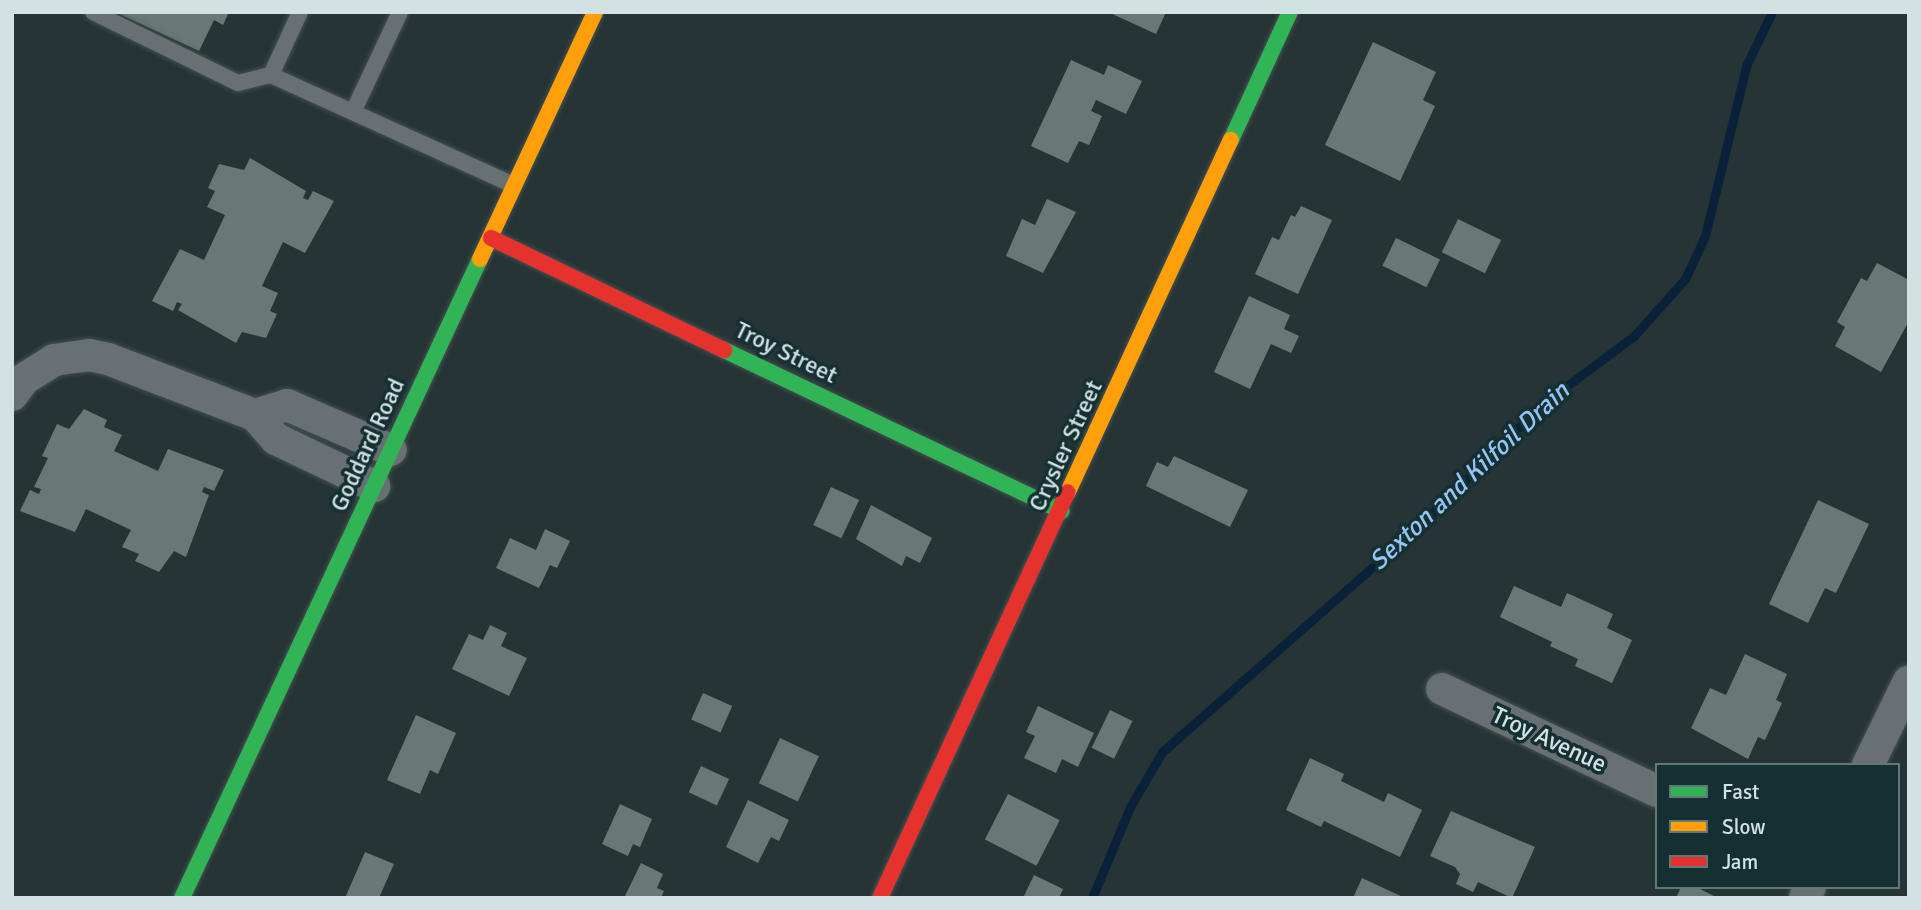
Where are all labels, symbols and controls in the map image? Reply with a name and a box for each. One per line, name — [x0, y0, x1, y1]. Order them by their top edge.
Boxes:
street label: Troy Street — [730, 316, 842, 390]
street label: Goddard Road — [325, 374, 411, 516]
street label: Crysler Street — [1023, 376, 1109, 516]
water label: Sexton and Kilfoil Drain — [1364, 376, 1576, 578]
street label: Troy Avenue — [1487, 701, 1611, 779]
legend — [1655, 763, 1900, 889]
text: Fast — [1722, 779, 1759, 805]
text: Slow — [1722, 814, 1766, 840]
text: Jam — [1722, 849, 1758, 875]

